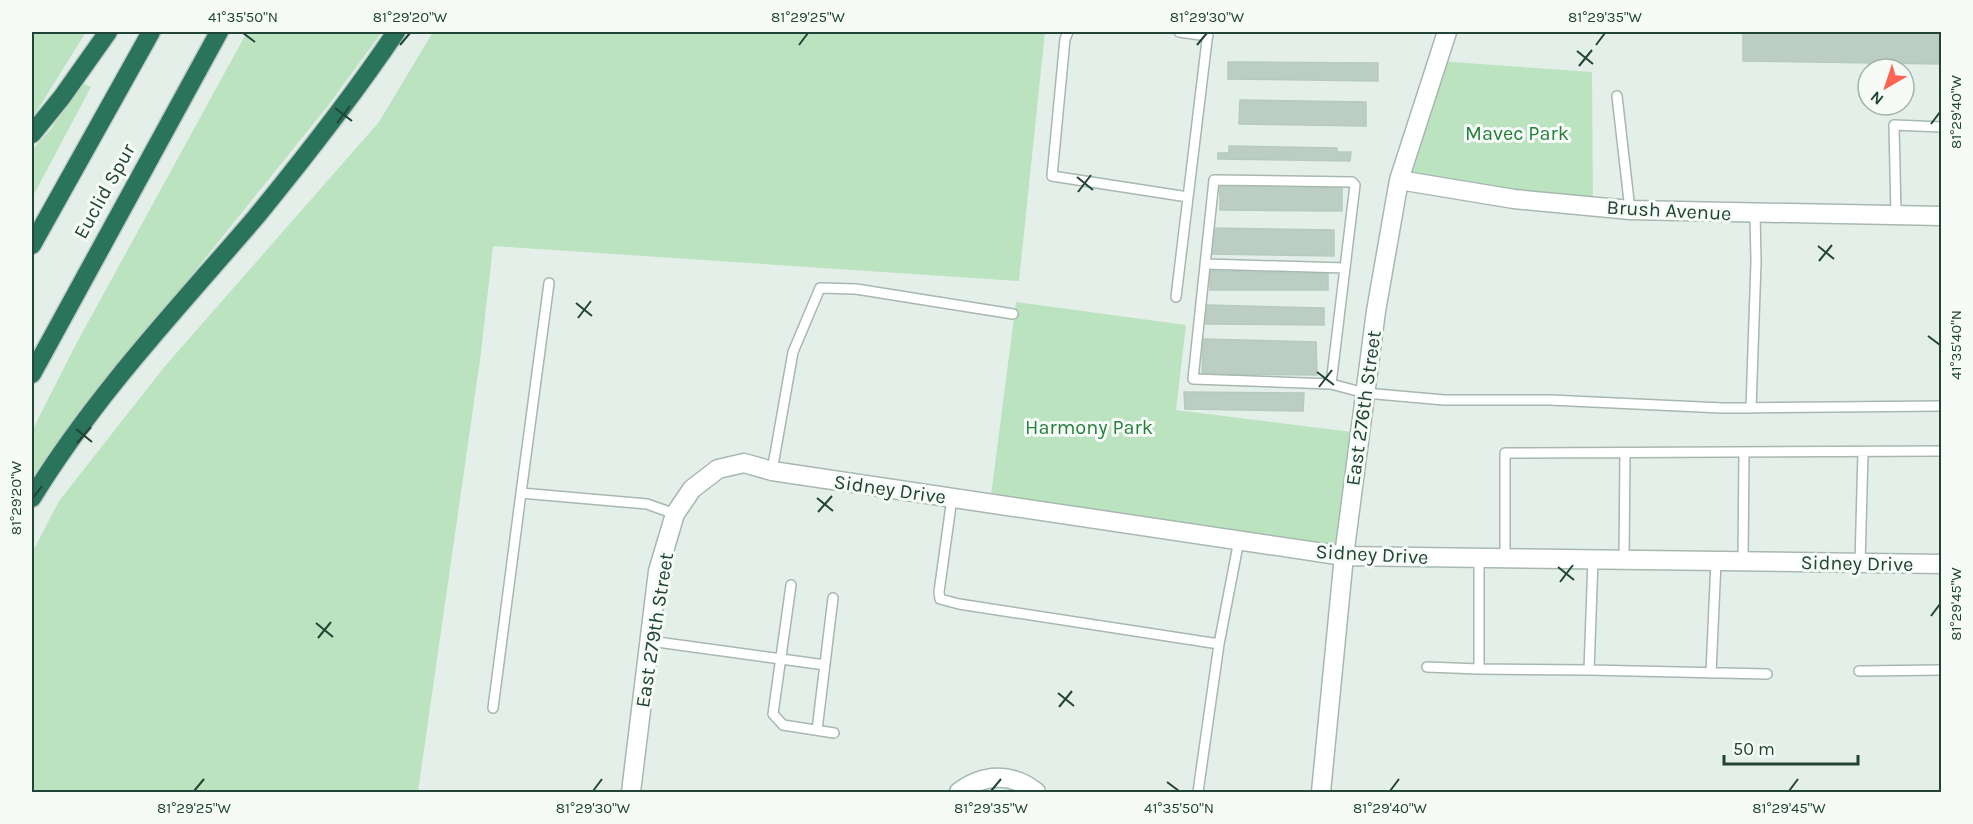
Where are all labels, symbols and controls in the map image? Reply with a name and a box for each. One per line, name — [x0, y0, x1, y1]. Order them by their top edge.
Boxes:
text: 41°35'50"N — [208, 8, 278, 26]
text: 81°29'20"W — [373, 8, 448, 26]
text: 81°29'25"W — [771, 8, 846, 26]
text: 81°29'30"W — [1170, 8, 1245, 26]
text: 81°29'35"W — [1568, 8, 1643, 26]
north arrow — [1856, 57, 1916, 117]
text: 81°29'40"W — [1947, 74, 1965, 149]
text: N — [1866, 87, 1887, 109]
park label: Mavec Park — [1465, 122, 1569, 145]
street label: Euclid Spur — [69, 139, 140, 243]
street label: Brush Avenue — [1606, 196, 1732, 225]
text: 41°35'40"N — [1947, 310, 1965, 380]
street label: East 276th Street — [1341, 328, 1386, 487]
park label: Harmony Park — [1025, 416, 1153, 439]
text: 81°29'20"W — [7, 460, 25, 535]
street label: Sidney Drive — [832, 470, 947, 509]
street label: Sidney Drive — [1315, 540, 1429, 569]
street label: East 279th Street — [631, 550, 678, 709]
street label: Sidney Drive — [1800, 551, 1914, 576]
text: 81°29'45"W — [1947, 567, 1965, 641]
scale bar — [1724, 728, 1858, 766]
text: 50 m — [1733, 738, 1775, 760]
text: 81°29'25"W — [157, 799, 232, 817]
text: 81°29'30"W — [556, 799, 631, 817]
text: 81°29'35"W — [954, 799, 1029, 817]
text: 41°35'50"N — [1144, 799, 1214, 817]
text: 81°29'40"W — [1353, 799, 1428, 817]
text: 81°29'45"W — [1752, 799, 1826, 817]

